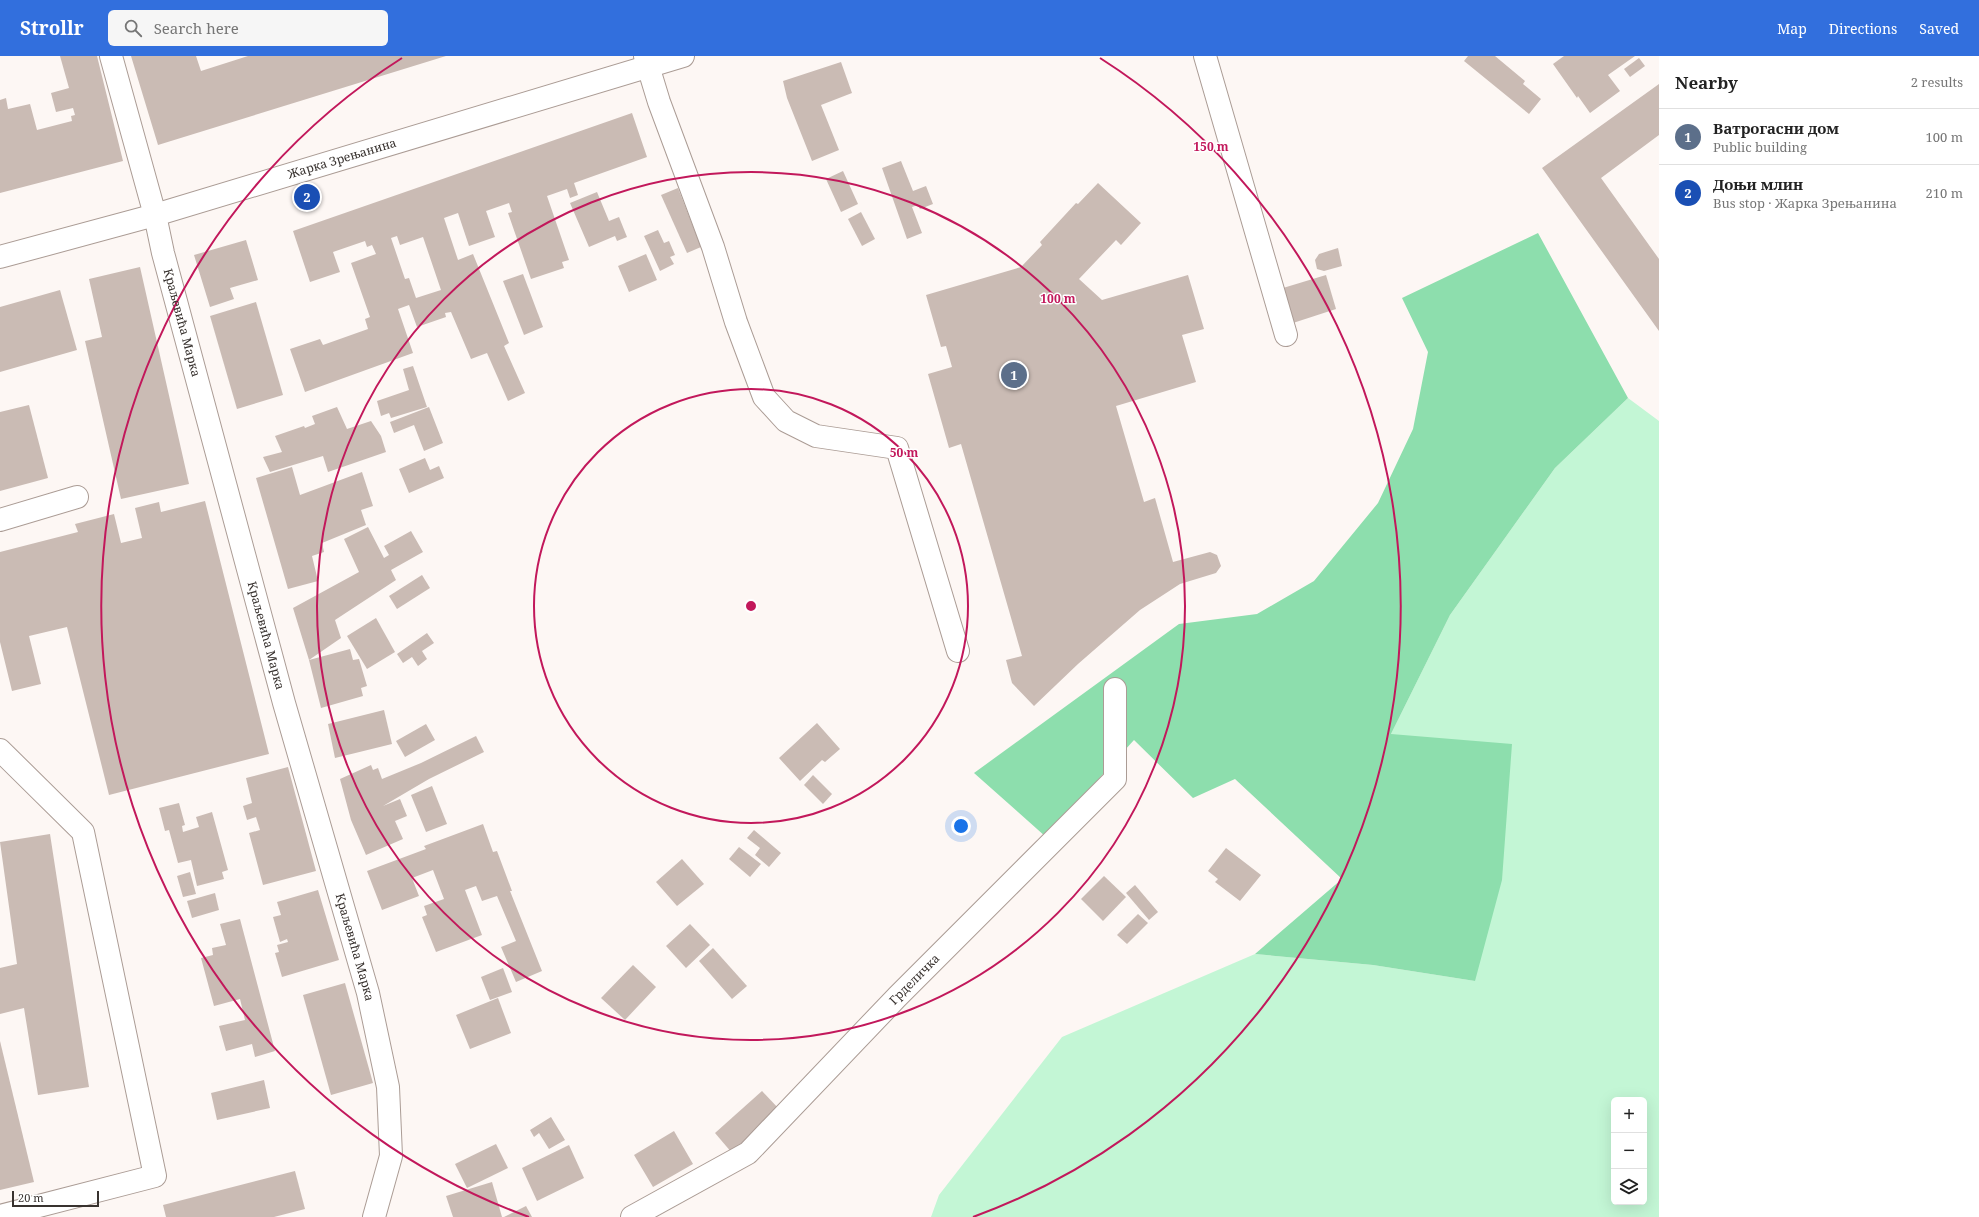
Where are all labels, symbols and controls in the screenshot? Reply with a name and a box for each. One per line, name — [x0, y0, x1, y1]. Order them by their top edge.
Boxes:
search box — [108, 10, 388, 46]
text: Strollr — [20, 15, 84, 41]
icon: search — [122, 17, 144, 39]
text: Search here — [154, 18, 239, 38]
text: Map — [1777, 19, 1807, 38]
text: Directions — [1829, 19, 1897, 38]
text: Saved — [1919, 19, 1959, 38]
text: Nearby — [1675, 71, 1738, 94]
text: 2 results — [1911, 73, 1963, 91]
text: Ватрогасни дом — [1713, 118, 1839, 138]
text: 1 — [1684, 128, 1692, 146]
text: 100 m — [1926, 128, 1963, 146]
street label: Жарка Зрењанина — [285, 134, 398, 183]
text: 150 m — [1193, 138, 1229, 155]
text: Public building — [1713, 138, 1807, 156]
text: Доњи млин — [1713, 174, 1803, 194]
pin: 2 — [294, 182, 320, 212]
text: 2 — [1684, 184, 1692, 202]
text: 210 m — [1926, 184, 1963, 202]
text: Bus stop · Жарка Зрењанина — [1713, 194, 1897, 212]
street label: Краљевића Марка — [160, 267, 205, 379]
text: 100 m — [1040, 290, 1076, 307]
pin: 1 — [1001, 360, 1027, 390]
text: 50 m — [890, 444, 918, 461]
street label: Краљевића Марка — [244, 579, 289, 692]
centre of rings — [744, 599, 758, 613]
your location — [951, 816, 971, 836]
street label: Краљевића Марка — [332, 891, 378, 1003]
street label: Грделичка — [885, 950, 943, 1008]
map controls — [1611, 1097, 1647, 1205]
button: + — [1611, 1097, 1647, 1133]
button: − — [1611, 1133, 1647, 1169]
button: layers — [1611, 1169, 1647, 1205]
scale bar — [12, 1189, 99, 1208]
text: 20 m — [18, 1190, 44, 1205]

